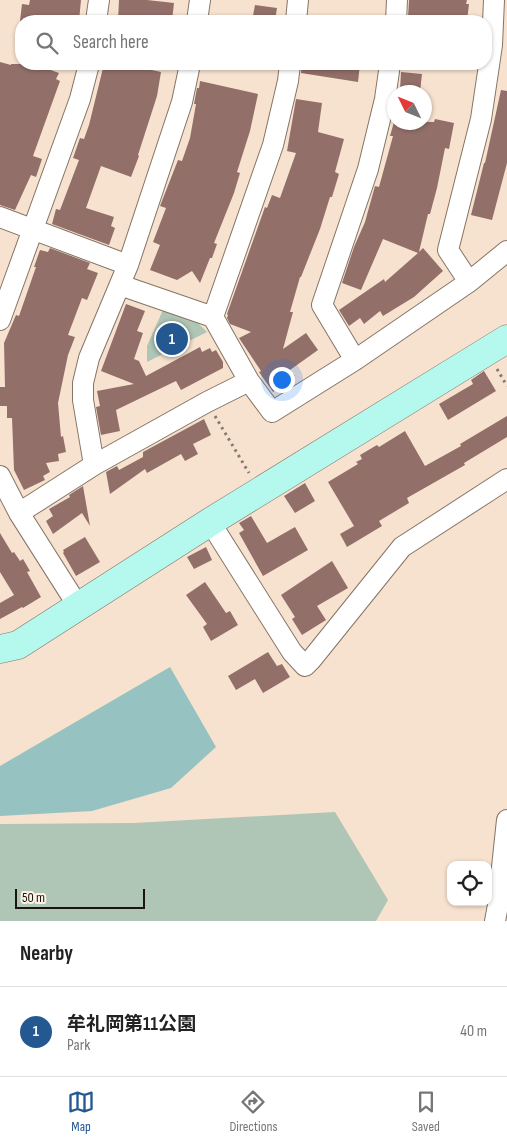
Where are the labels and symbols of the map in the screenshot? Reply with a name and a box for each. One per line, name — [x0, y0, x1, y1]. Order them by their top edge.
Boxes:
north arrow — [387, 85, 432, 130]
pin: 1 — [156, 320, 188, 358]
your location — [269, 367, 295, 393]
scale bar — [15, 886, 145, 909]

